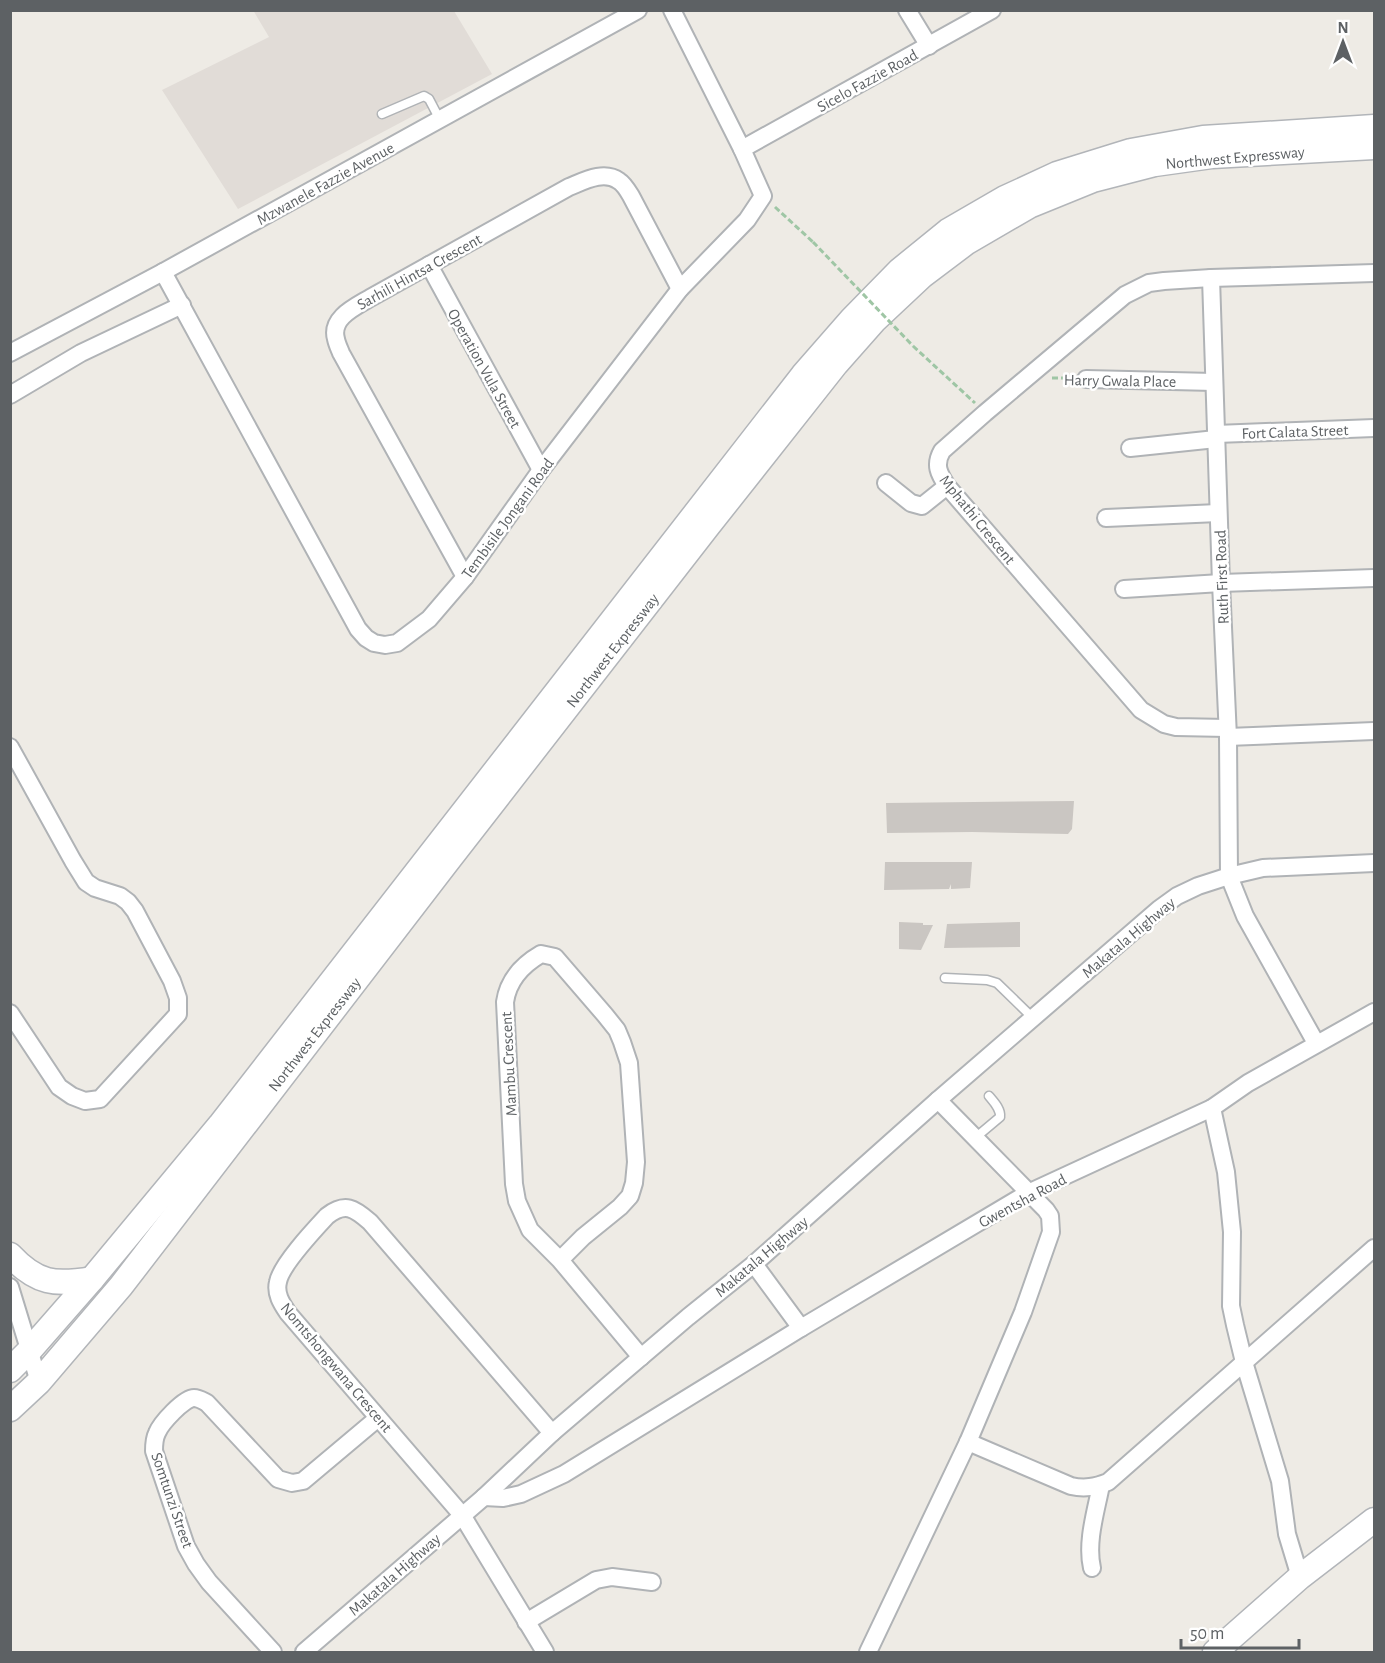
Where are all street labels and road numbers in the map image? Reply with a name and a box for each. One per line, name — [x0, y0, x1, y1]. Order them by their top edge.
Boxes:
street label: Sicelo Fazzie Road — [815, 47, 920, 115]
street label: Mzwanele Fazzie Avenue — [254, 140, 397, 228]
street label: Northwest Expressway — [1165, 144, 1306, 173]
street label: Sarhili Hintsa Crescent — [354, 231, 484, 313]
street label: Operation Vula Street — [445, 306, 524, 431]
street label: Harry Gwala Place — [1064, 372, 1176, 391]
street label: Fort Calata Street — [1241, 422, 1349, 442]
street label: Tembisile Jongani Road — [459, 455, 557, 582]
street label: Mphathi Crescent — [936, 472, 1018, 567]
street label: Ruth First Road — [1212, 530, 1232, 624]
street label: Northwest Expressway — [563, 590, 663, 711]
street label: Makatala Highway — [1079, 894, 1179, 982]
street label: Northwest Expressway — [265, 974, 365, 1095]
street label: Mambu Crescent — [498, 1011, 520, 1117]
street label: Gwentsha Road — [976, 1171, 1069, 1231]
street label: Makatala Highway — [712, 1213, 812, 1301]
street label: Nomtshongwana Crescent — [278, 1300, 395, 1435]
street label: Somtunzi Street — [148, 1451, 196, 1550]
street label: Makatala Highway — [346, 1531, 444, 1620]

